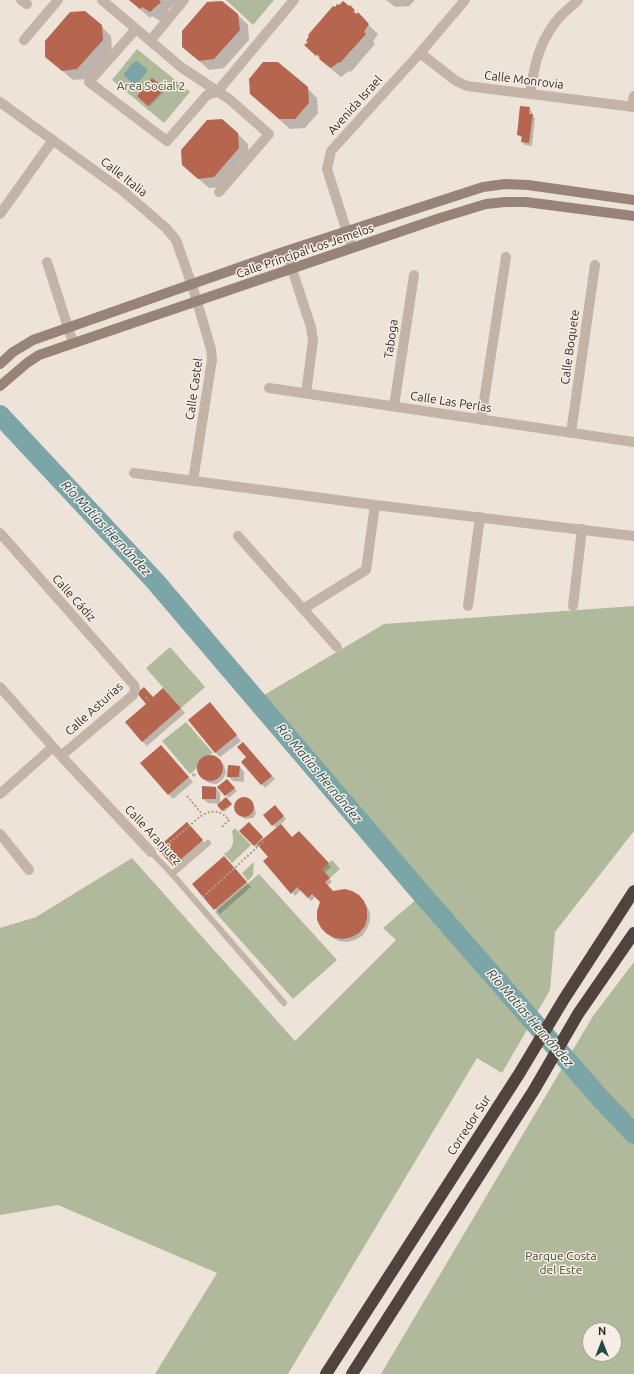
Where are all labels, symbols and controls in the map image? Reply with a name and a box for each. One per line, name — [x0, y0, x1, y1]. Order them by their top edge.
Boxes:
street label: Calle Monrovia — [483, 68, 565, 92]
street label: Avenida Israel — [325, 72, 385, 138]
park label: Area Social 2 — [117, 79, 185, 93]
street label: Calle Italia — [98, 154, 150, 200]
street label: Calle Principal Los Jemelos — [234, 221, 376, 281]
street label: Calle Boquete — [558, 309, 582, 385]
street label: Taboga — [381, 318, 401, 360]
street label: Calle Castel — [183, 357, 205, 421]
street label: Calle Las Perlas — [409, 388, 493, 416]
water label: Río Matías Hernández — [58, 477, 154, 579]
street label: Calle Cádiz — [49, 572, 99, 624]
street label: Calle Asturias — [62, 679, 126, 739]
water label: Río Matías Hernández — [273, 720, 365, 826]
street label: Calle Aranjuez — [122, 802, 184, 868]
water label: Río Matías Hernández — [483, 966, 577, 1070]
street label: Corredor Sur — [444, 1092, 494, 1158]
park label: Parque Costa del Este — [525, 1249, 597, 1277]
north arrow — [582, 1322, 622, 1362]
text: N — [598, 1325, 606, 1337]

